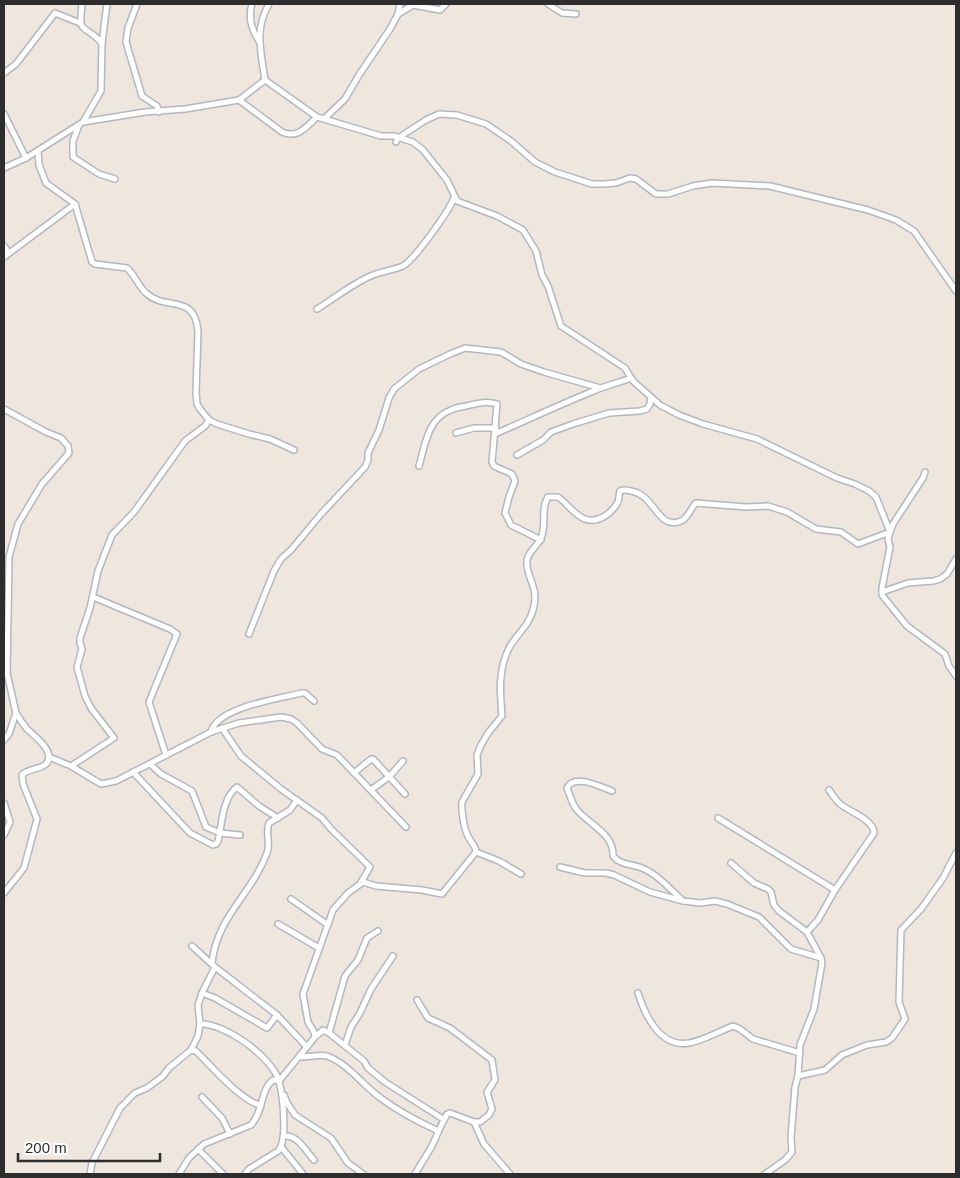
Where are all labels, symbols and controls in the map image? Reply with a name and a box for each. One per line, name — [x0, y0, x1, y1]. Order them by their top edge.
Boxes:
scale bar — [18, 1130, 160, 1162]
text: 200 m — [25, 1139, 67, 1156]

